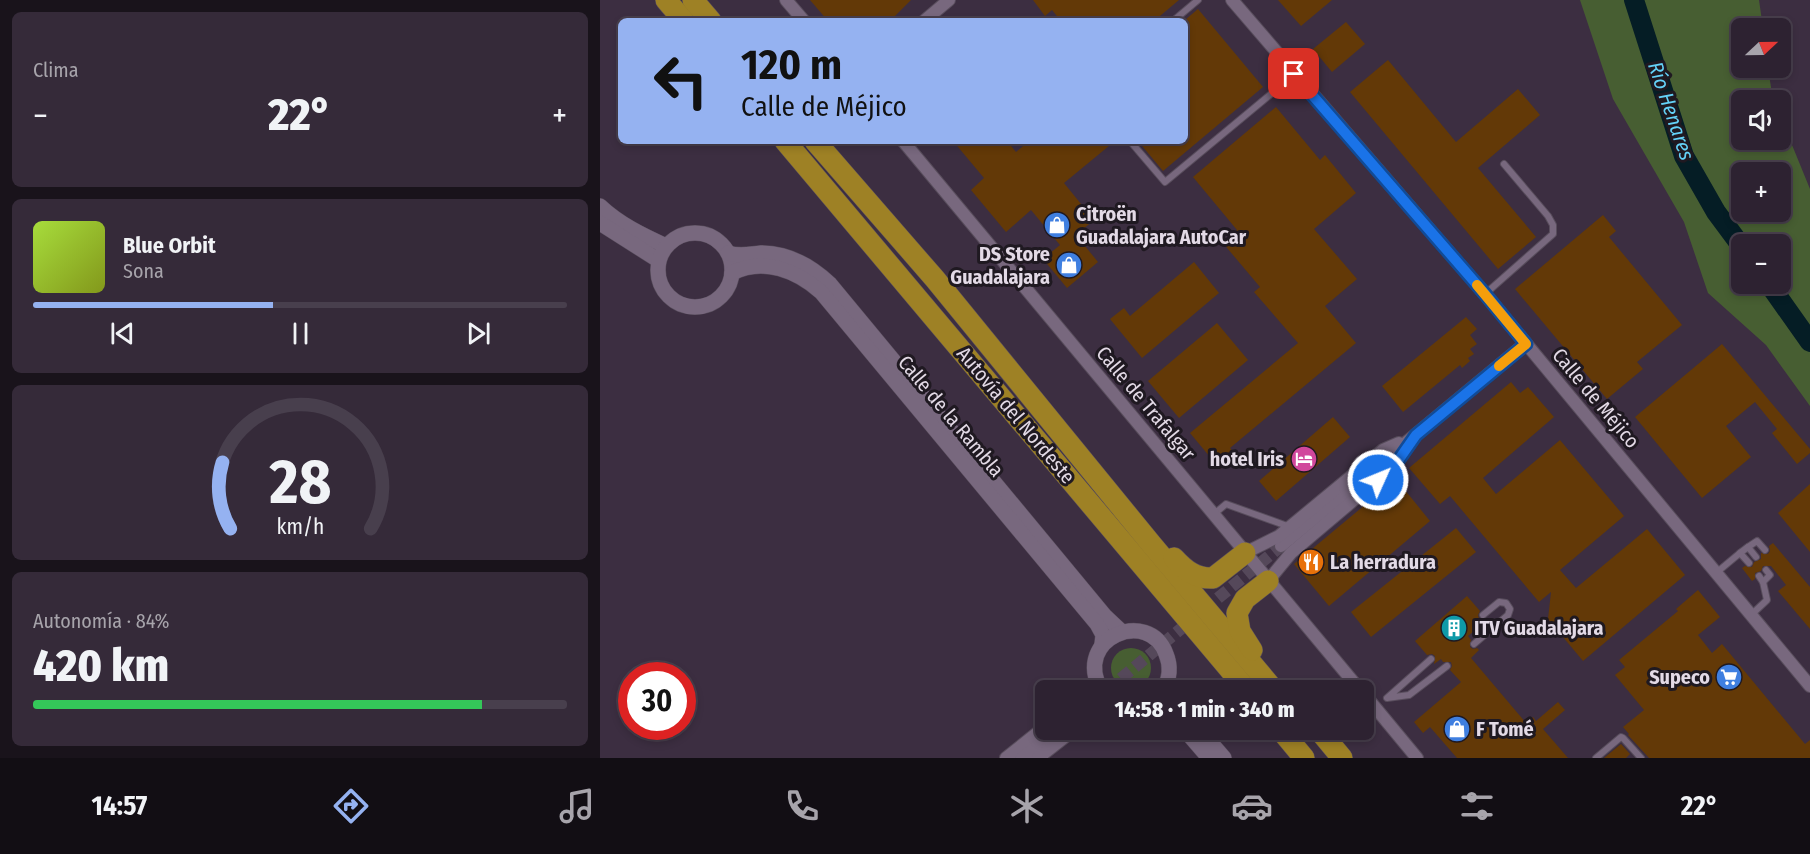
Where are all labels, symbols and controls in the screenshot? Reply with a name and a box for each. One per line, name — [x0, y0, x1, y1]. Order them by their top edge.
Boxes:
north arrow — [1731, 18, 1791, 78]
map controls — [1731, 18, 1791, 294]
text: 120 m — [741, 40, 842, 90]
icon: left — [642, 42, 720, 120]
pin — [1268, 48, 1319, 99]
icon: arrive — [1277, 57, 1310, 90]
text: Clima — [33, 58, 78, 82]
water label: Río Henares — [1642, 58, 1700, 164]
text: 22° — [268, 88, 332, 142]
button: sound — [1731, 90, 1791, 150]
text: Calle de Méjico — [741, 91, 907, 123]
text: − — [33, 96, 48, 136]
text: + — [552, 96, 567, 136]
button: + — [1731, 162, 1791, 222]
place label: Citroën Guadalajara AutoCar — [1076, 202, 1247, 249]
shop icon: Citroën Guadalajara AutoCar — [1042, 210, 1072, 240]
text: Blue Orbit — [123, 232, 216, 259]
button: − — [1731, 234, 1791, 294]
place label: DS Store Guadalajara — [950, 242, 1050, 289]
shop icon: DS Store Guadalajara — [1054, 250, 1084, 280]
text: Sona — [123, 259, 164, 283]
icon: previous — [106, 317, 139, 350]
icon: pause — [284, 317, 317, 350]
icon: next — [462, 317, 495, 350]
street label: Calle de Trafalgar — [1091, 341, 1201, 465]
street label: Autovía del Nordeste — [952, 342, 1080, 488]
street label: Calle de Méjico — [1547, 343, 1645, 453]
street label: Calle de la Rambla — [893, 350, 1009, 482]
hotel icon: hotel Iris — [1289, 444, 1319, 474]
text: 28 — [268, 445, 331, 520]
place label: hotel Iris — [1210, 447, 1284, 471]
position arrow — [1346, 448, 1410, 512]
text: km/h — [276, 515, 324, 541]
restaurant icon: La herradura — [1296, 547, 1326, 577]
place label: La herradura — [1330, 550, 1436, 574]
text: Autonomía · 84% — [33, 609, 170, 633]
building icon: ITV Guadalajara — [1439, 613, 1469, 643]
place label: ITV Guadalajara — [1474, 616, 1604, 640]
text: 420 km — [33, 639, 169, 693]
speed limit sign: 30 — [618, 662, 696, 740]
supermarket icon: Supeco — [1714, 662, 1744, 692]
place label: Supeco — [1649, 665, 1710, 689]
text: 14:58 · 1 min · 340 m — [1114, 696, 1295, 723]
shop icon: F Tomé — [1442, 714, 1472, 744]
place label: F Tomé — [1476, 717, 1534, 741]
icon: directions — [330, 785, 372, 827]
icon: music — [556, 785, 598, 827]
icon: phone — [781, 785, 823, 827]
icon: climate — [1006, 785, 1048, 827]
icon: car — [1231, 785, 1273, 827]
icon: filters — [1456, 785, 1498, 827]
text: 14:57 — [92, 790, 147, 822]
text: 22° — [1681, 790, 1718, 822]

